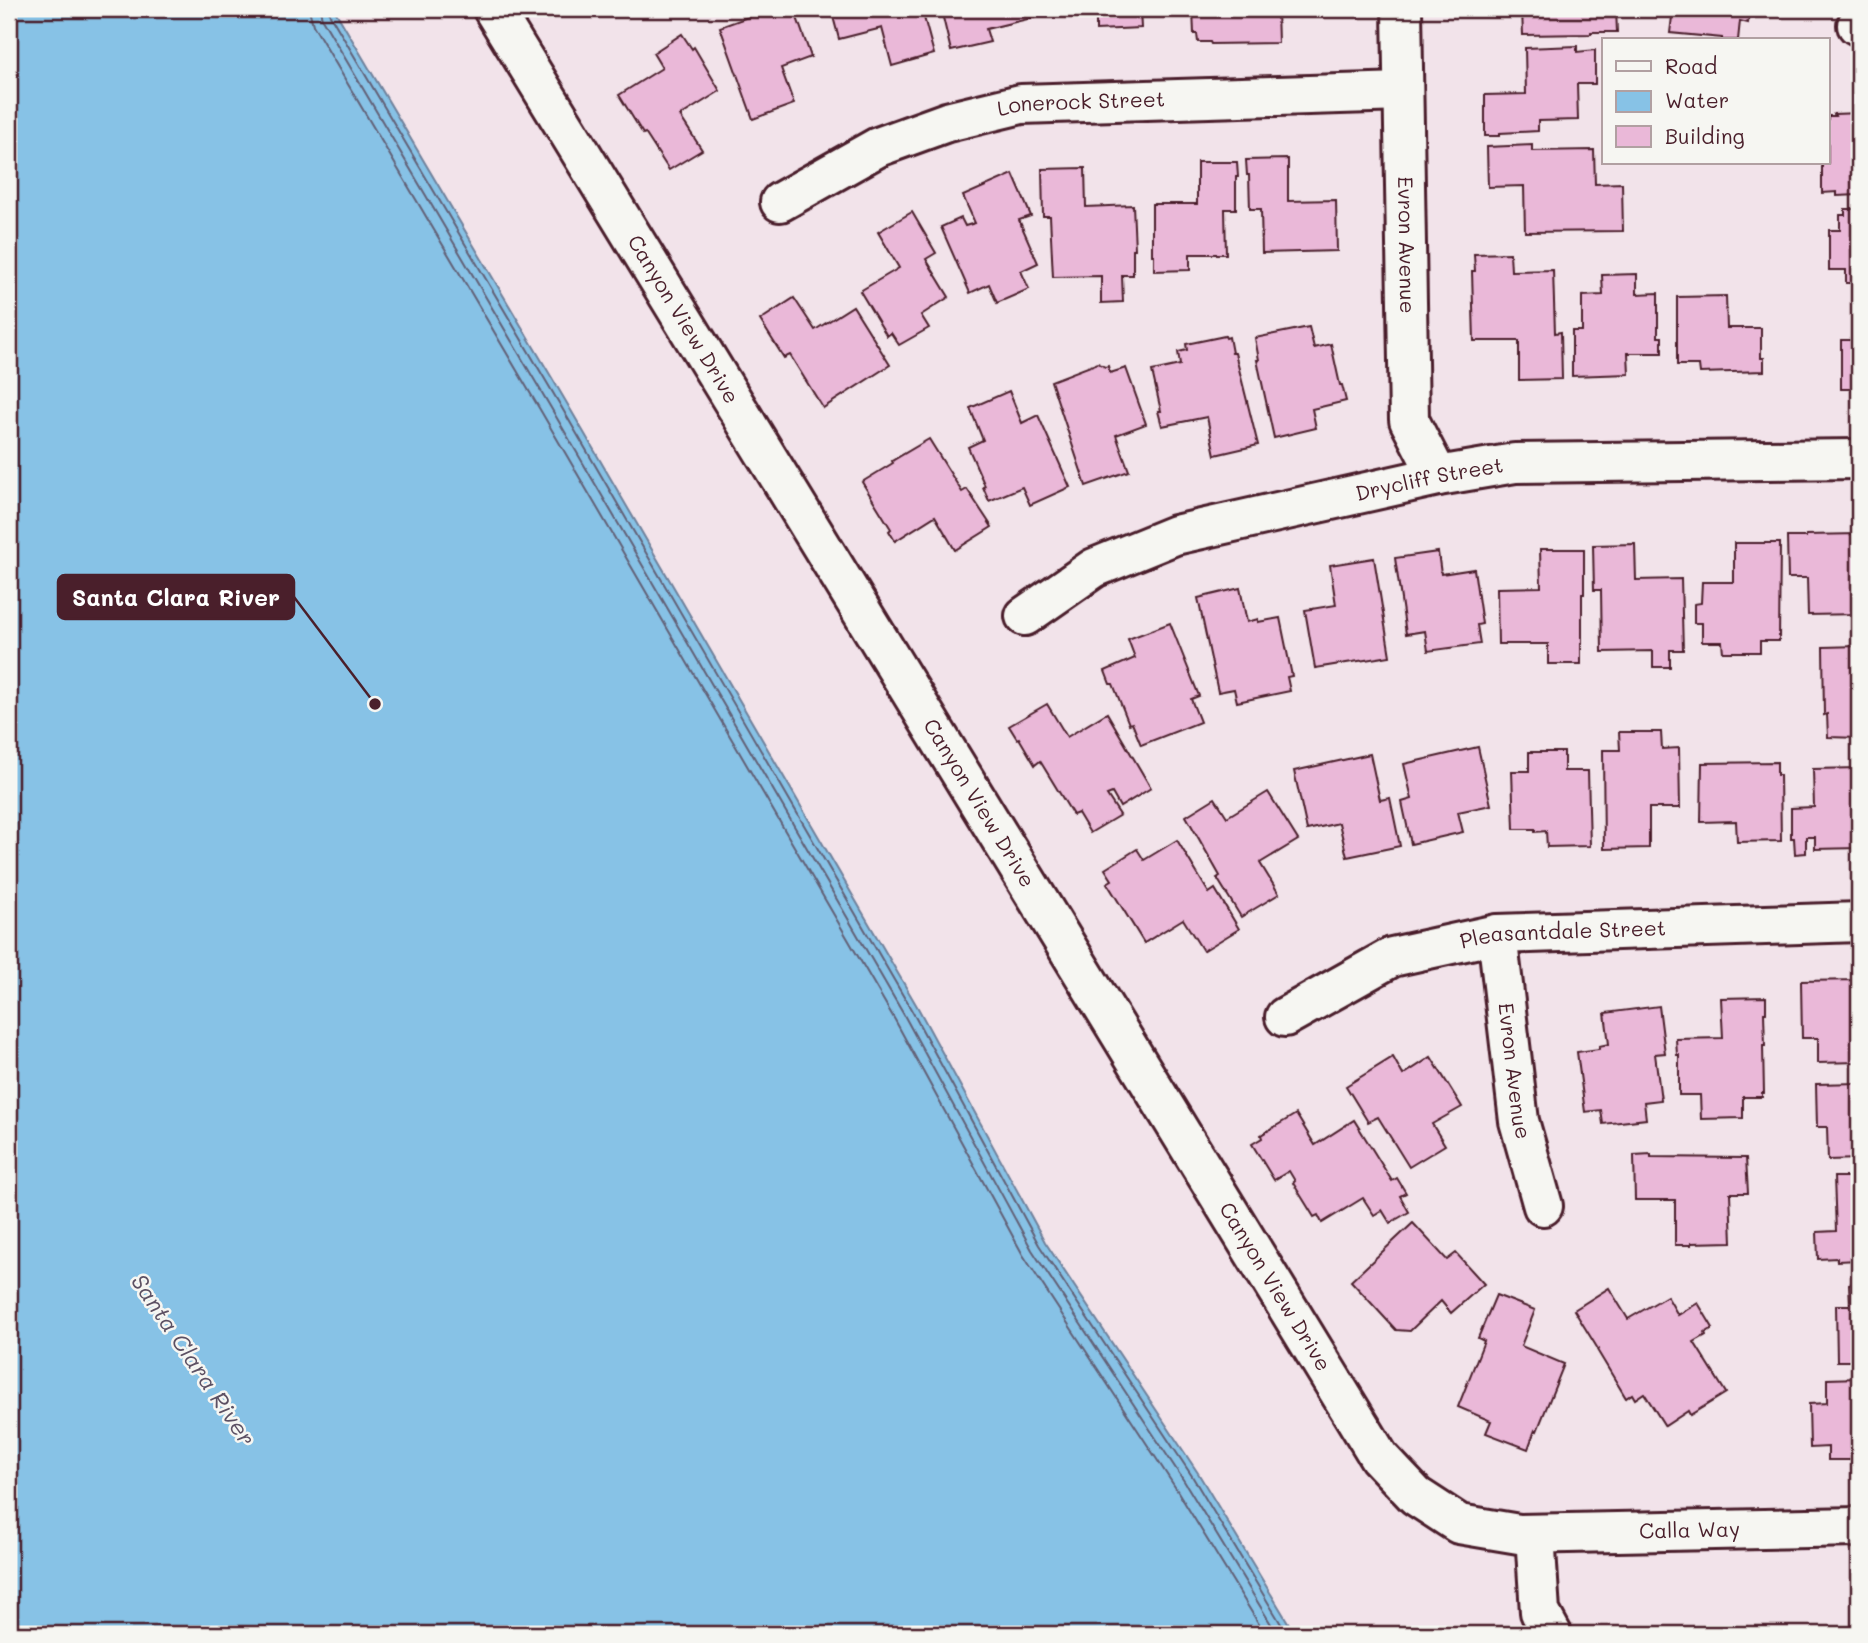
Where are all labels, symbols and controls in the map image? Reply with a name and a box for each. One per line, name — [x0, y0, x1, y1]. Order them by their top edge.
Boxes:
legend — [1602, 38, 1829, 164]
text: Road — [1665, 52, 1717, 79]
street label: Lonerock Street — [994, 84, 1166, 121]
text: Water — [1665, 86, 1729, 113]
text: Building — [1665, 122, 1745, 149]
street label: Evron Avenue — [1393, 176, 1422, 314]
street label: Canyon View Drive — [622, 229, 746, 408]
street label: Drycliff Street — [1353, 450, 1505, 506]
callout: Santa Clara River — [58, 575, 294, 619]
text: Santa Clara River — [72, 582, 280, 612]
street label: Canyon View Drive — [918, 713, 1042, 892]
street label: Pleasantdale Street — [1457, 913, 1667, 954]
street label: Evron Avenue — [1493, 1001, 1538, 1142]
street label: Canyon View Drive — [1214, 1197, 1338, 1375]
water label: Santa Clara River — [125, 1268, 263, 1451]
street label: Calla Way — [1639, 1514, 1740, 1544]

